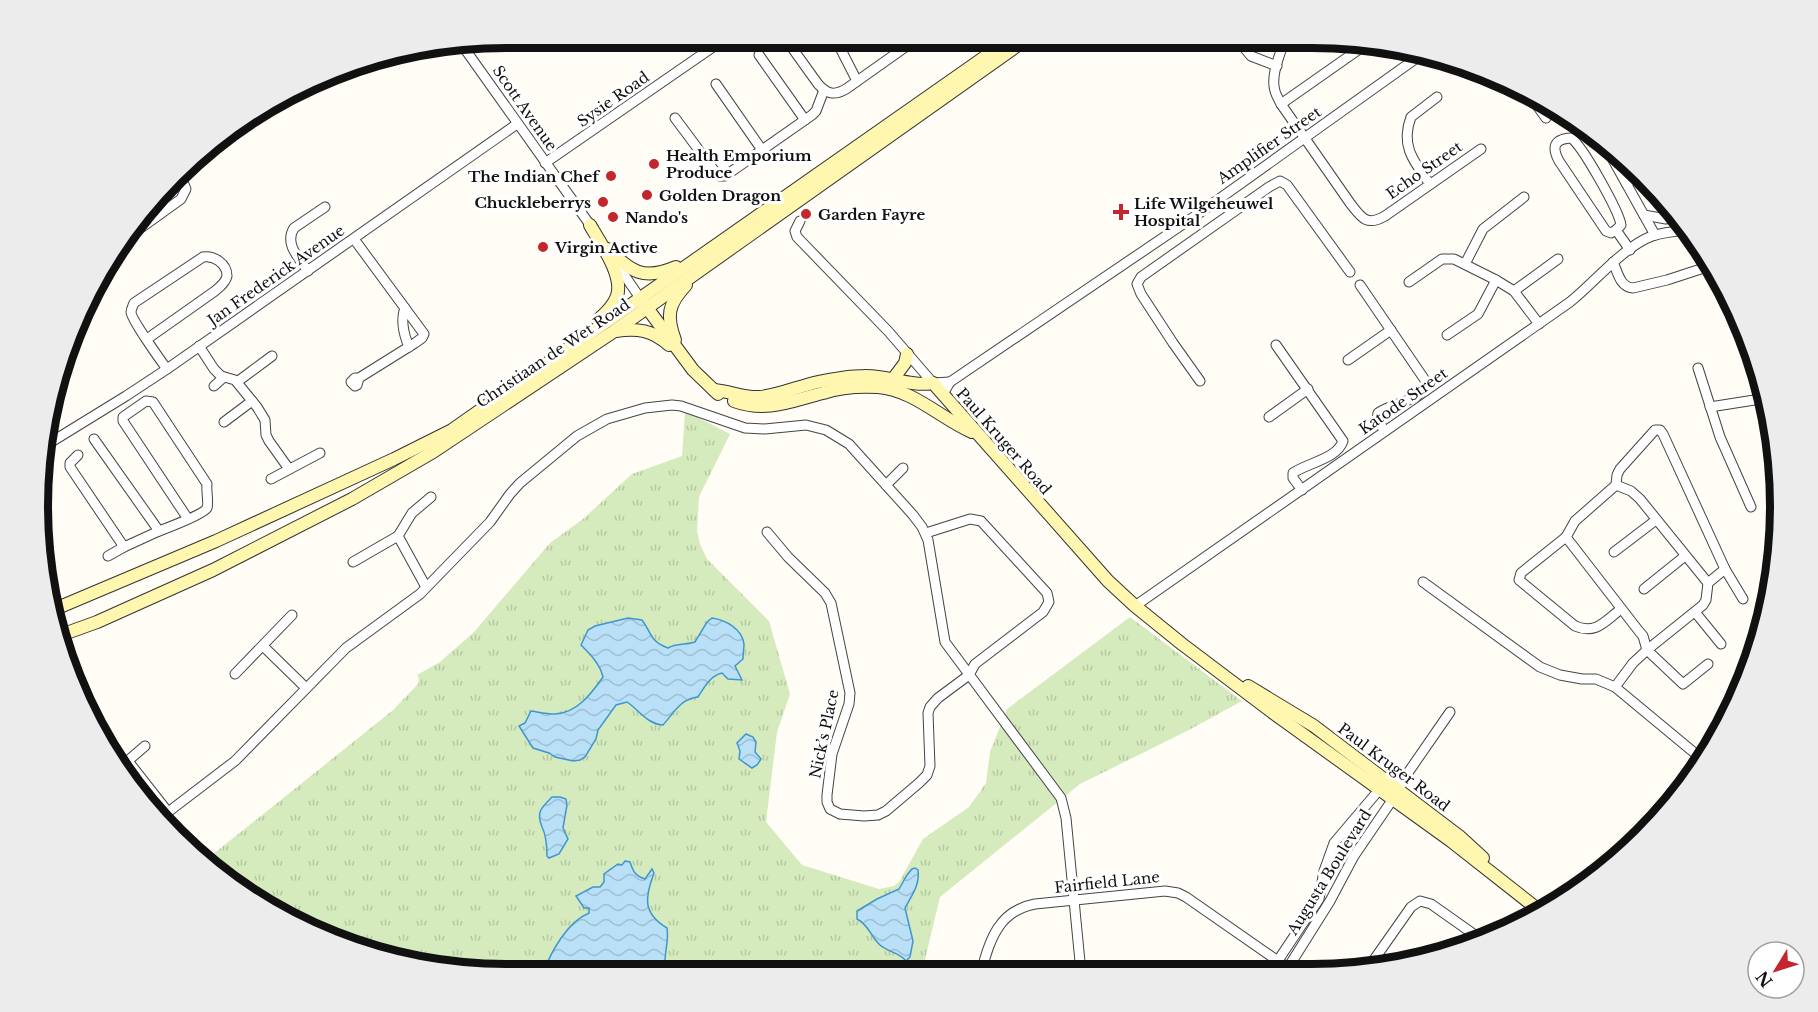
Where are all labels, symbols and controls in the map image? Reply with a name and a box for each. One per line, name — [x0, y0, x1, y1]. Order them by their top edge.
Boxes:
street label: Scott Avenue — [489, 62, 561, 154]
street label: Sysie Road — [573, 67, 653, 131]
street label: Amplifier Street — [1213, 102, 1325, 188]
street label: Echo Street — [1382, 137, 1466, 203]
place label: Health Emporium Produce — [666, 146, 812, 182]
marker: Health Emporium Produce — [647, 157, 661, 171]
place label: The Indian Chef — [468, 167, 601, 186]
marker: The Indian Chef — [604, 169, 618, 183]
place label: Golden Dragon — [659, 186, 781, 205]
marker: Golden Dragon — [640, 188, 654, 202]
place label: Chuckleberrys — [475, 193, 591, 212]
place label: Life Wilgeheuwel Hospital — [1134, 194, 1274, 230]
marker: Chuckleberrys — [596, 195, 610, 209]
marker: Life Wilgeheuwel Hospital — [1112, 203, 1130, 221]
place label: Garden Fayre — [818, 205, 925, 224]
marker: Garden Fayre — [799, 207, 813, 221]
place label: Nando's — [625, 208, 688, 227]
marker: Nando's — [606, 210, 620, 224]
street label: Jan Frederick Avenue — [202, 221, 348, 331]
place label: Virgin Active — [554, 238, 658, 257]
marker: Virgin Active — [536, 240, 550, 254]
street label: Christiaan de Wet Road — [473, 295, 633, 411]
street label: Katode Street — [1355, 363, 1451, 439]
street label: Paul Kruger Road — [953, 384, 1055, 498]
street label: Nick’s Place — [805, 688, 843, 780]
street label: Paul Kruger Road — [1334, 719, 1454, 815]
street label: Augusta Boulevard — [1282, 806, 1375, 939]
street label: Fairfield Lane — [1053, 867, 1161, 897]
north arrow — [1746, 940, 1806, 1000]
text: N — [1752, 967, 1777, 991]

